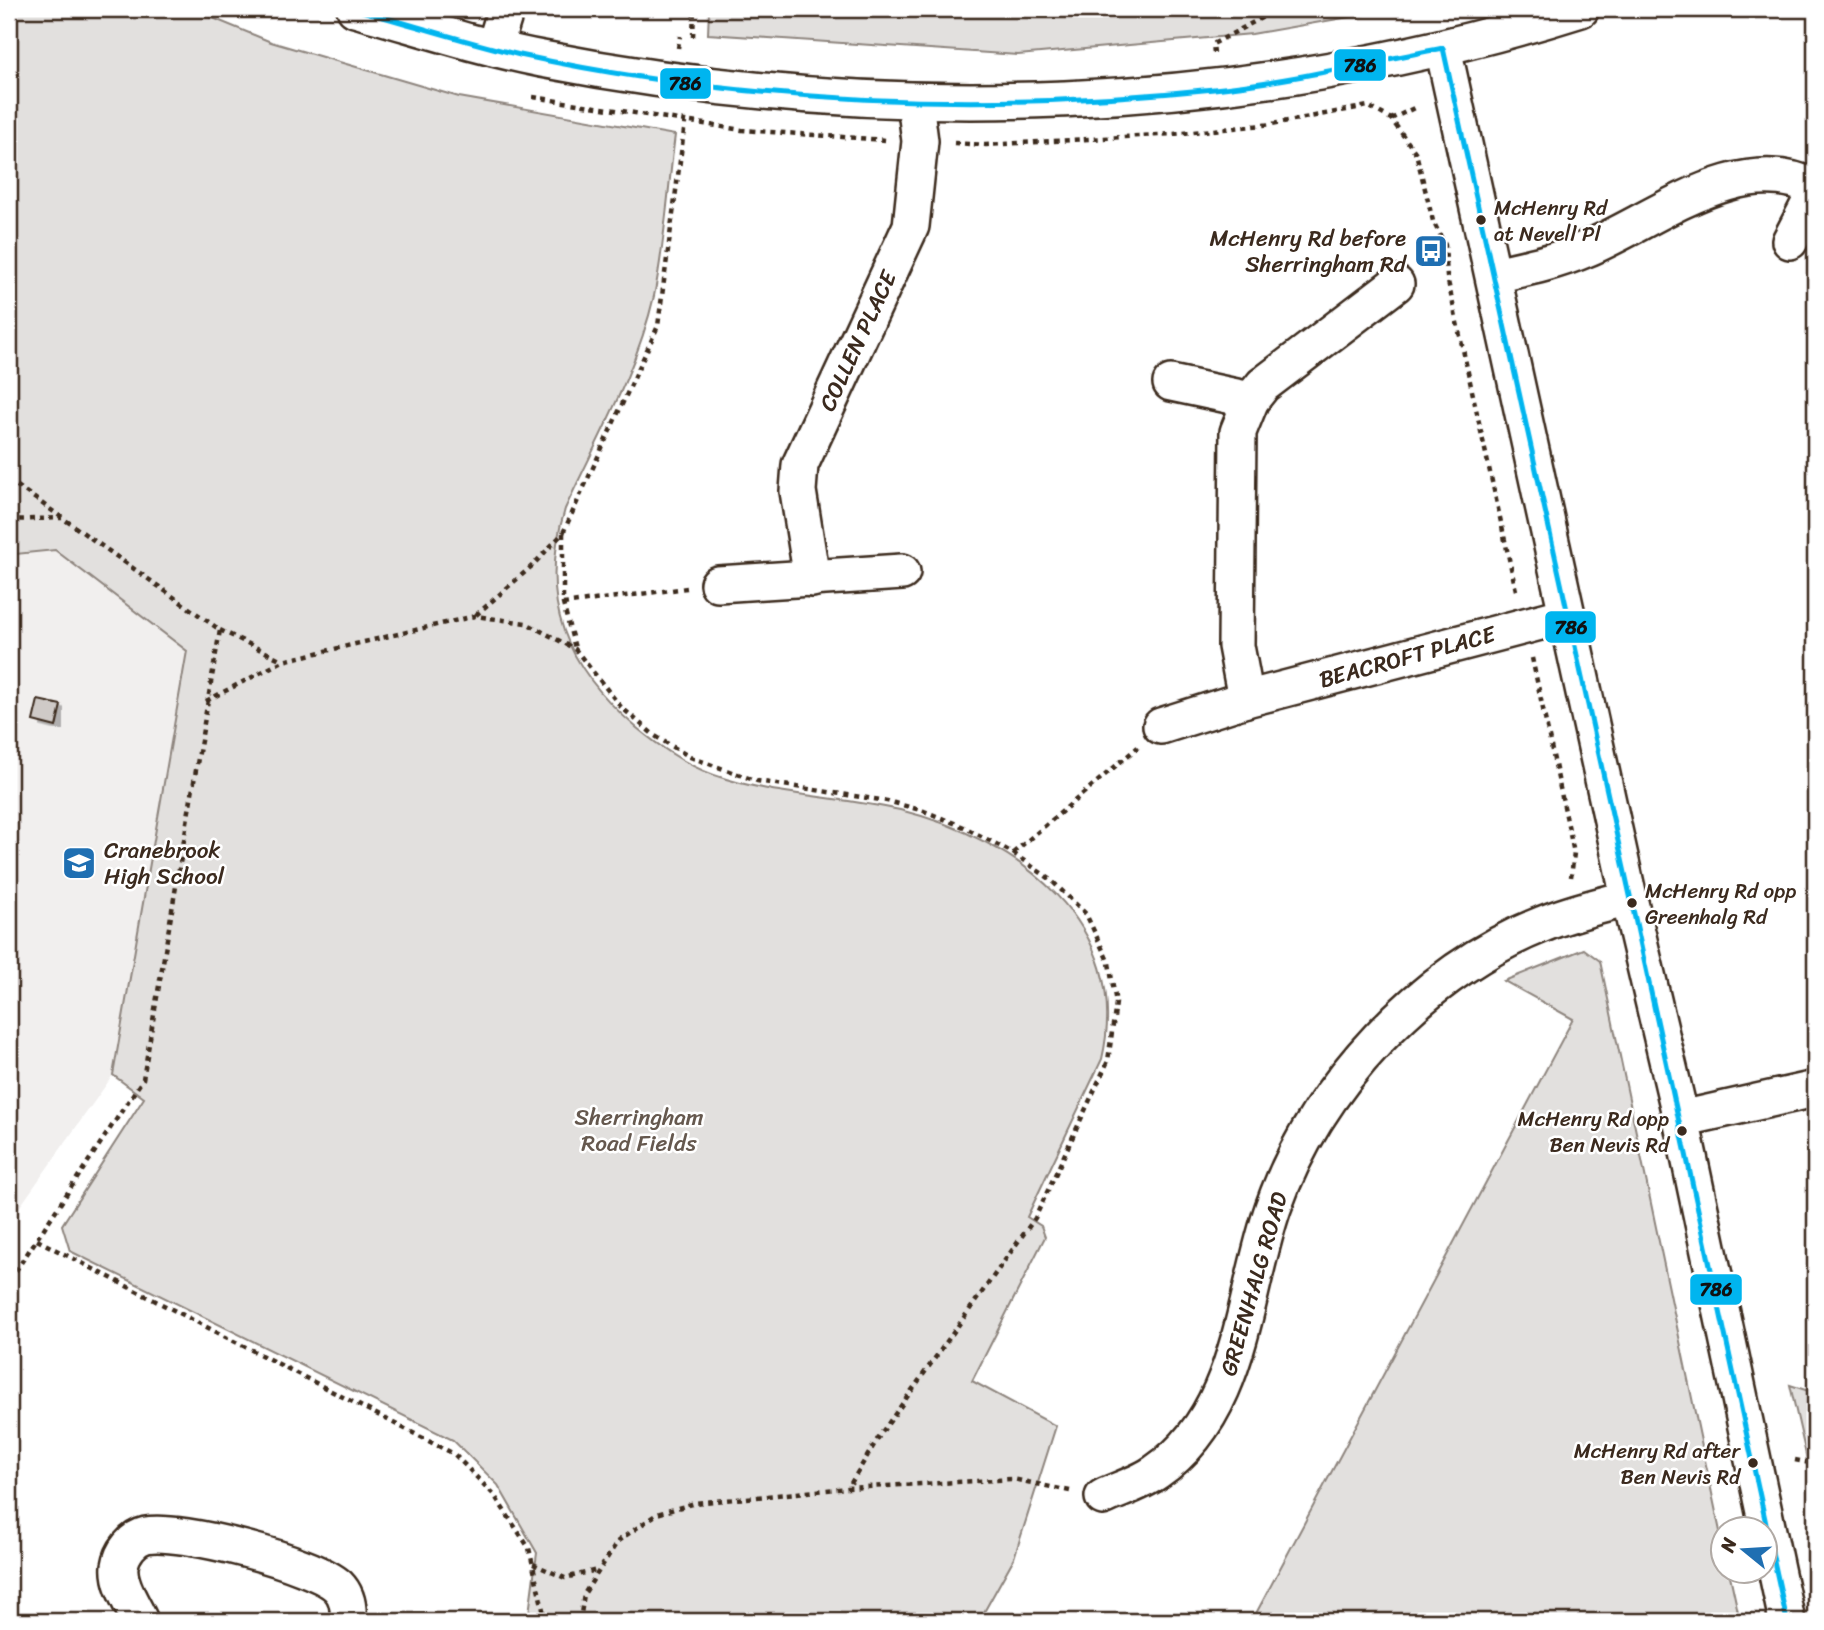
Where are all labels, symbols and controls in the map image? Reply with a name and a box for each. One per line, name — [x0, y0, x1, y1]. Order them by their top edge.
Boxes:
line badge: 786 — [1333, 48, 1387, 82]
text: 786 — [1343, 49, 1377, 82]
line badge: 786 — [659, 67, 712, 100]
text: 786 — [668, 67, 702, 100]
place label: McHenry Rd at Nevell Pl — [1494, 189, 1609, 253]
marker: McHenry Rd at Nevell Pl — [1474, 213, 1488, 227]
place label: McHenry Rd before Sherringham Rd — [1210, 218, 1408, 285]
bus stop icon: McHenry Rd before Sherringham Rd — [1412, 232, 1450, 270]
street label: COLLEN PLACE — [807, 263, 909, 418]
line badge: 786 — [1544, 610, 1597, 644]
text: 786 — [1554, 611, 1588, 644]
street label: BEACROFT PLACE — [1314, 613, 1501, 700]
place label: Cranebrook High School — [104, 830, 225, 897]
school or university icon: Cranebrook High School — [60, 844, 98, 882]
place label: McHenry Rd opp Greenhalg Rd — [1645, 872, 1796, 936]
marker: McHenry Rd opp Greenhalg Rd — [1625, 896, 1639, 910]
park label: Sherringham Road Fields — [575, 1097, 704, 1164]
place label: McHenry Rd opp Ben Nevis Rd — [1518, 1100, 1671, 1164]
marker: McHenry Rd opp Ben Nevis Rd — [1675, 1124, 1689, 1138]
street label: GREENHALG ROAD — [1208, 1187, 1300, 1381]
line badge: 786 — [1689, 1273, 1743, 1306]
text: 786 — [1699, 1273, 1733, 1306]
place label: McHenry Rd after Ben Nevis Rd — [1574, 1432, 1742, 1496]
marker: McHenry Rd after Ben Nevis Rd — [1746, 1456, 1760, 1470]
north arrow — [1708, 1514, 1778, 1584]
text: N — [1710, 1533, 1746, 1557]

